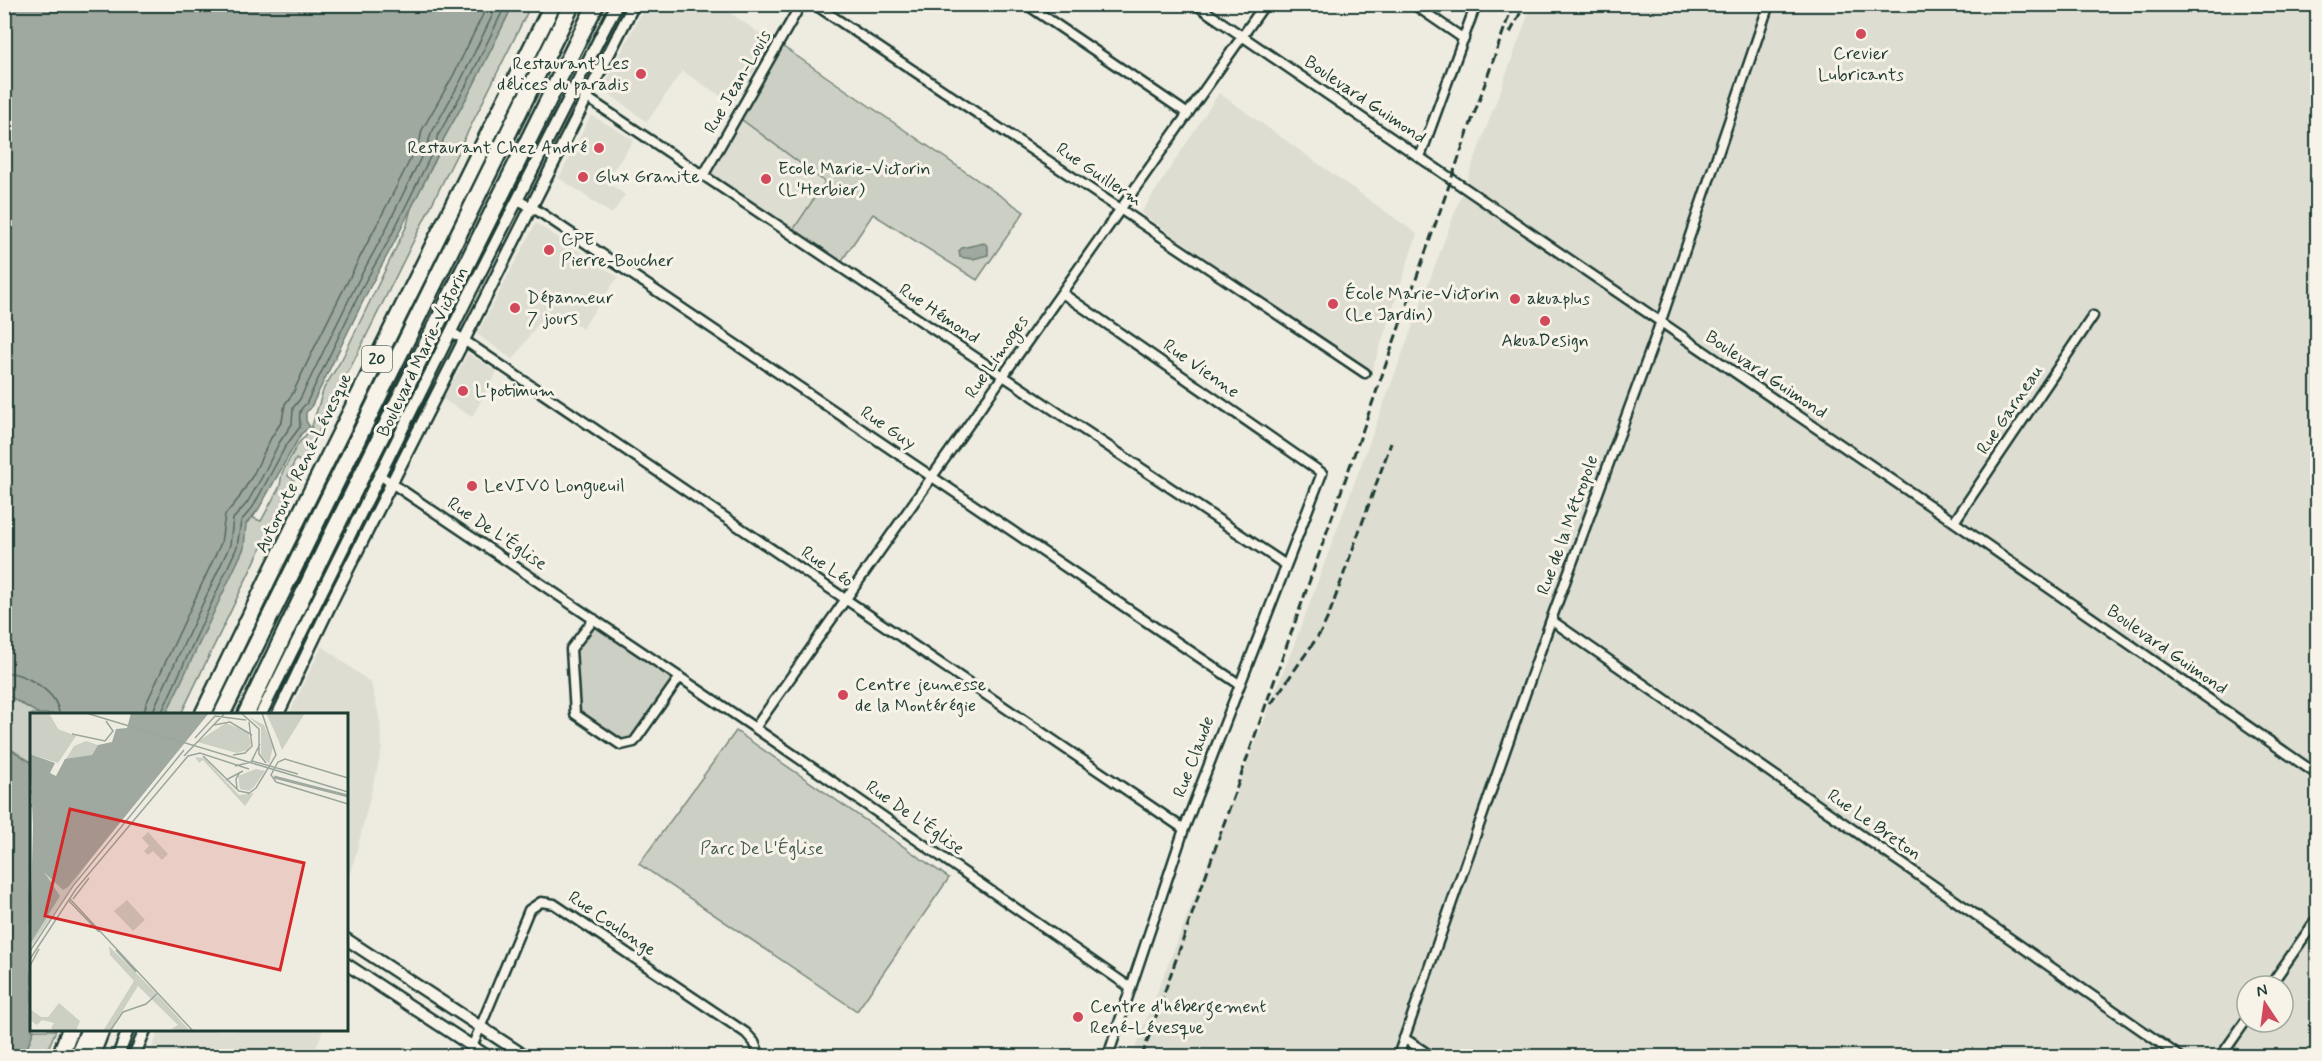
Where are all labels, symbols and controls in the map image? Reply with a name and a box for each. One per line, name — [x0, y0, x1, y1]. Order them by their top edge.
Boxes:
street label: Rue Jean-Louis — [699, 26, 777, 138]
marker: Crevier Lubricants — [1854, 27, 1868, 41]
place label: Crevier Lubricants — [1818, 42, 1904, 87]
street label: Boulevard Guimond — [1299, 50, 1431, 150]
place label: Restaurant Les délices du paradis — [497, 52, 629, 97]
marker: Restaurant Les délices du paradis — [634, 67, 648, 81]
place label: Restaurant Chez André — [407, 136, 587, 160]
street label: Rue Guillerm — [1051, 137, 1147, 213]
marker: Restaurant Chez André — [592, 141, 606, 155]
place label: Ecole Marie-Victorin (L'Herbier) — [778, 157, 931, 202]
place label: Glux Granite — [595, 165, 700, 189]
marker: Glux Granite — [576, 170, 590, 184]
marker: Ecole Marie-Victorin (L'Herbier) — [759, 172, 773, 186]
place label: CPE Pierre-Boucher — [561, 228, 674, 273]
marker: CPE Pierre-Boucher — [542, 243, 556, 257]
street label: Boulevard Marie-Victorin — [371, 263, 475, 441]
street label: Rue Hémond — [894, 278, 984, 350]
place label: École Marie-Victorin (Le Jardin) — [1345, 282, 1499, 327]
place label: Dépanneur 7 jours — [527, 286, 614, 331]
place label: akuaplus — [1527, 287, 1590, 311]
marker: akuaplus — [1508, 292, 1522, 306]
marker: École Marie-Victorin (Le Jardin) — [1326, 297, 1340, 311]
marker: Dépanneur 7 jours — [508, 301, 522, 315]
street label: Rue Limoges — [959, 311, 1035, 404]
marker: AkuaDesign — [1538, 314, 1552, 328]
street label: Boulevard Guimond — [1700, 325, 1832, 425]
place label: AkuaDesign — [1501, 329, 1589, 353]
street label: Rue Vienne — [1158, 334, 1244, 404]
road number: 20 — [362, 346, 392, 372]
street label: Rue Garneau — [1971, 361, 2049, 459]
street label: Autoroute René-Lévesque — [250, 369, 358, 557]
place label: L'potimum — [475, 379, 555, 403]
marker: L'potimum — [456, 384, 470, 398]
street label: Rue Guy — [855, 401, 921, 455]
street label: Rue de la Métropole — [1532, 452, 1604, 598]
place label: LeVIVO Longueuil — [484, 474, 625, 499]
marker: LeVIVO Longueuil — [465, 479, 479, 493]
street label: Rue De L'Église — [442, 492, 552, 576]
street label: Rue Léo — [796, 541, 858, 593]
street label: Boulevard Guimond — [2102, 599, 2232, 701]
place label: Centre jeunesse de la Montérégie — [855, 673, 986, 718]
marker: Centre jeunesse de la Montérégie — [836, 688, 850, 702]
inset map — [30, 713, 348, 1031]
street label: Rue Claude — [1168, 713, 1220, 801]
street label: Rue De L'Église — [861, 775, 969, 861]
street label: Rue Le Breton — [1822, 784, 1926, 866]
park label: Parc De L'Église — [700, 837, 824, 861]
street label: Rue Coulonge — [563, 886, 661, 962]
north arrow — [2235, 974, 2295, 1034]
text: N — [2254, 979, 2270, 1002]
place label: Centre d'hébergement René-Lévesque — [1090, 995, 1267, 1040]
marker: Centre d'hébergement René-Lévesque — [1071, 1010, 1085, 1024]

